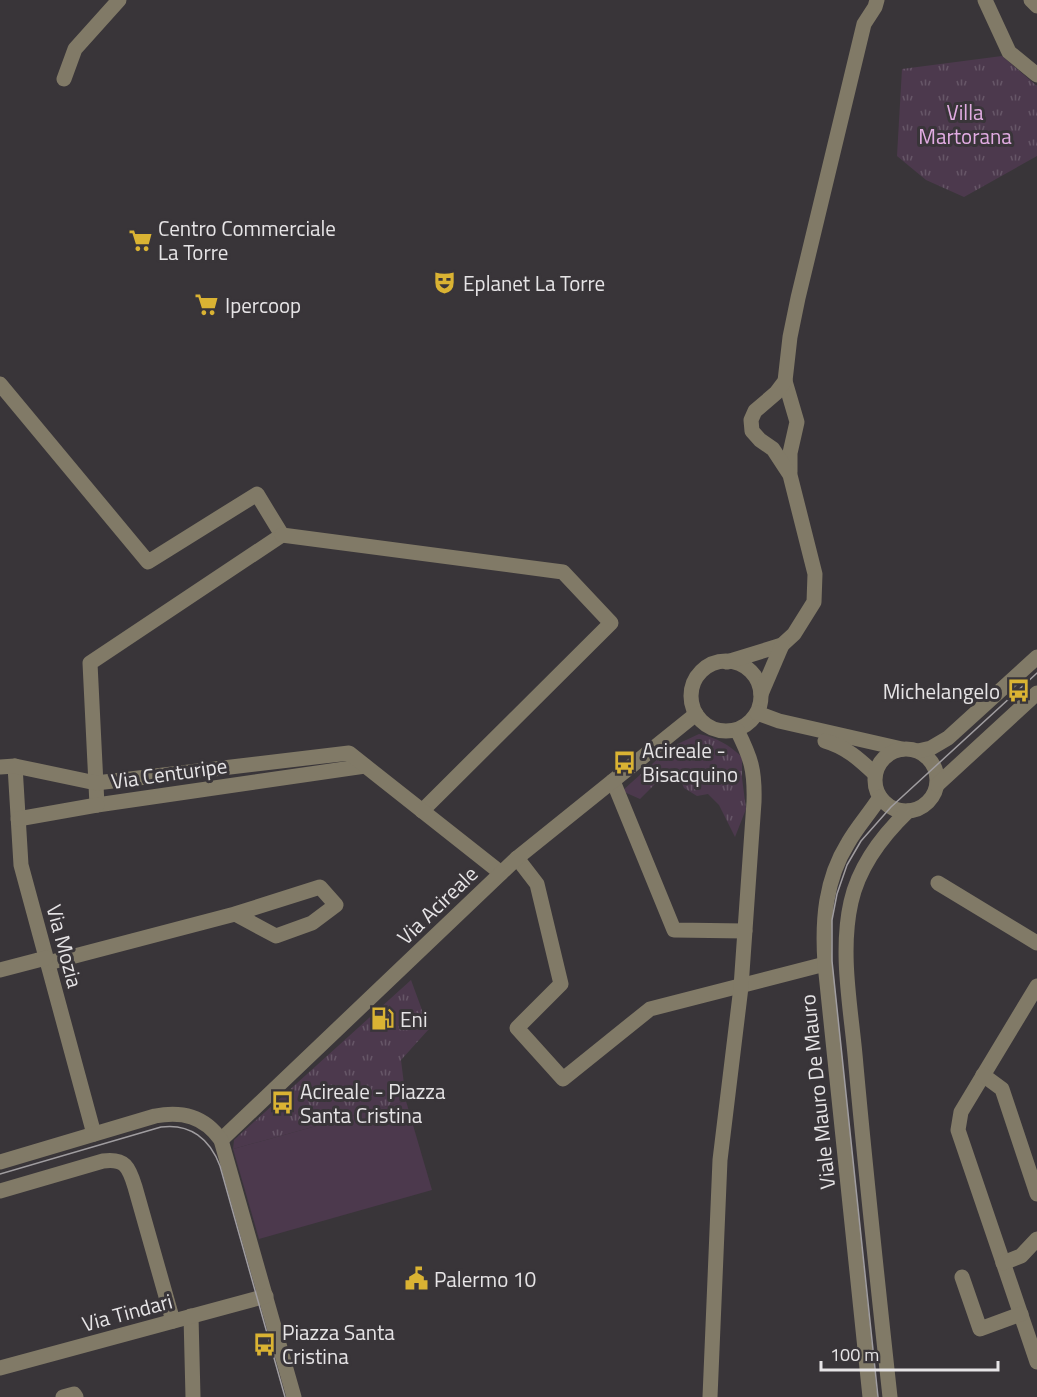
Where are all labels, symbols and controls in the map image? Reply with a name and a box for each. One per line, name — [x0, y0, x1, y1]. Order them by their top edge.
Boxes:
park label: Villa Martorana — [918, 96, 1012, 152]
place label: Centro Commerciale La Torre — [158, 212, 336, 268]
supermarket icon: Centro Commerciale La Torre — [127, 227, 153, 253]
place label: Eplanet La Torre — [463, 267, 605, 299]
theatre icon: Eplanet La Torre — [432, 270, 458, 296]
place label: Ipercoop — [225, 289, 301, 321]
supermarket icon: Ipercoop — [194, 292, 220, 318]
place label: Michelangelo — [883, 675, 1000, 707]
bus stop icon: Michelangelo — [1005, 678, 1031, 704]
place label: Acireale - Bisacquino — [642, 734, 738, 790]
street label: Via Centuripe — [109, 749, 229, 797]
bus stop icon: Acireale - Bisacquino — [611, 749, 637, 775]
street label: Via Acireale — [389, 858, 485, 952]
street label: Via Mozia — [39, 901, 92, 992]
street label: Viale Mauro De Mauro — [791, 993, 843, 1191]
place label: Eni — [400, 1003, 428, 1035]
fuel station icon: Eni — [369, 1006, 395, 1032]
place label: Acireale - Piazza Santa Cristina — [300, 1075, 446, 1131]
bus stop icon: Acireale - Piazza Santa Cristina — [269, 1090, 295, 1116]
place label: Palermo 10 — [434, 1263, 536, 1295]
public building icon: Palermo 10 — [403, 1266, 429, 1292]
street label: Via Tindari — [78, 1285, 176, 1339]
place label: Piazza Santa Cristina — [282, 1316, 395, 1372]
bus stop icon: Piazza Santa Cristina — [251, 1331, 277, 1357]
scale bar — [821, 1334, 998, 1372]
text: 100 m — [830, 1341, 879, 1368]

